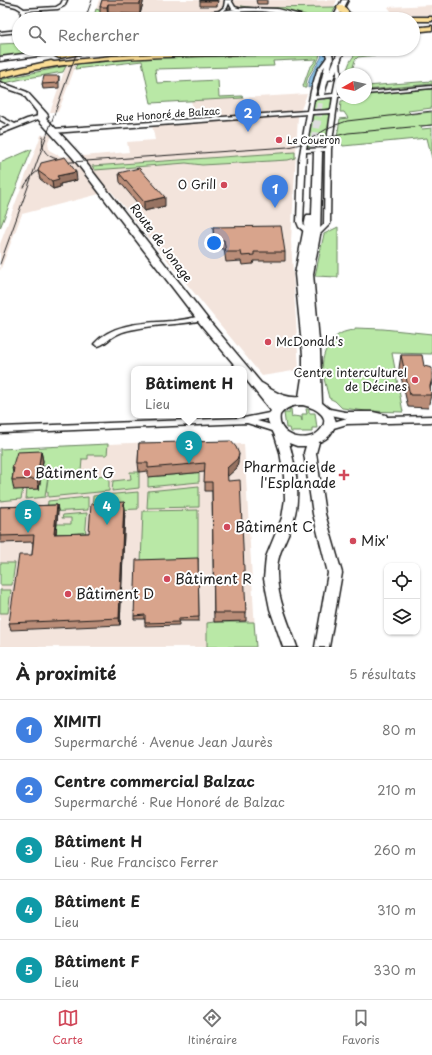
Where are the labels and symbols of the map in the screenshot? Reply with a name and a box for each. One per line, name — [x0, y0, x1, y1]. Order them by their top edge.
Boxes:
north arrow — [336, 68, 372, 104]
pin: 2 — [235, 99, 261, 132]
street label: Rue Honoré de Balzac — [115, 102, 221, 125]
place label: Le Couëron — [287, 132, 340, 147]
marker: Le Couëron — [274, 135, 284, 145]
place label: O Grill — [178, 175, 216, 193]
pin: 1 — [262, 175, 288, 208]
marker: O Grill — [219, 180, 229, 190]
street label: Route de Jonage — [126, 199, 197, 286]
your location — [204, 233, 224, 253]
place label: McDonald's — [276, 332, 344, 350]
marker: McDonald's — [263, 337, 273, 347]
place label: Centre interculturel de Décines — [294, 363, 408, 395]
marker: Centre interculturel de Décines — [410, 375, 420, 385]
pin: 3 — [176, 431, 202, 464]
place label: Pharmacie de l'Esplanade — [243, 456, 336, 493]
place label: Bâtiment G — [35, 462, 115, 483]
marker: Bâtiment G — [22, 468, 32, 478]
marker: Pharmacie de l'Esplanade — [339, 470, 349, 480]
pin: 4 — [94, 492, 120, 525]
pin: 5 — [15, 500, 41, 533]
place label: Bâtiment C — [235, 516, 313, 537]
marker: Bâtiment C — [222, 522, 232, 532]
place label: Mix' — [361, 530, 389, 551]
marker: Mix' — [348, 536, 358, 546]
place label: Bâtiment R — [175, 568, 252, 589]
marker: Bâtiment R — [162, 574, 172, 584]
place label: Bâtiment D — [76, 583, 154, 604]
marker: Bâtiment D — [63, 589, 73, 599]

